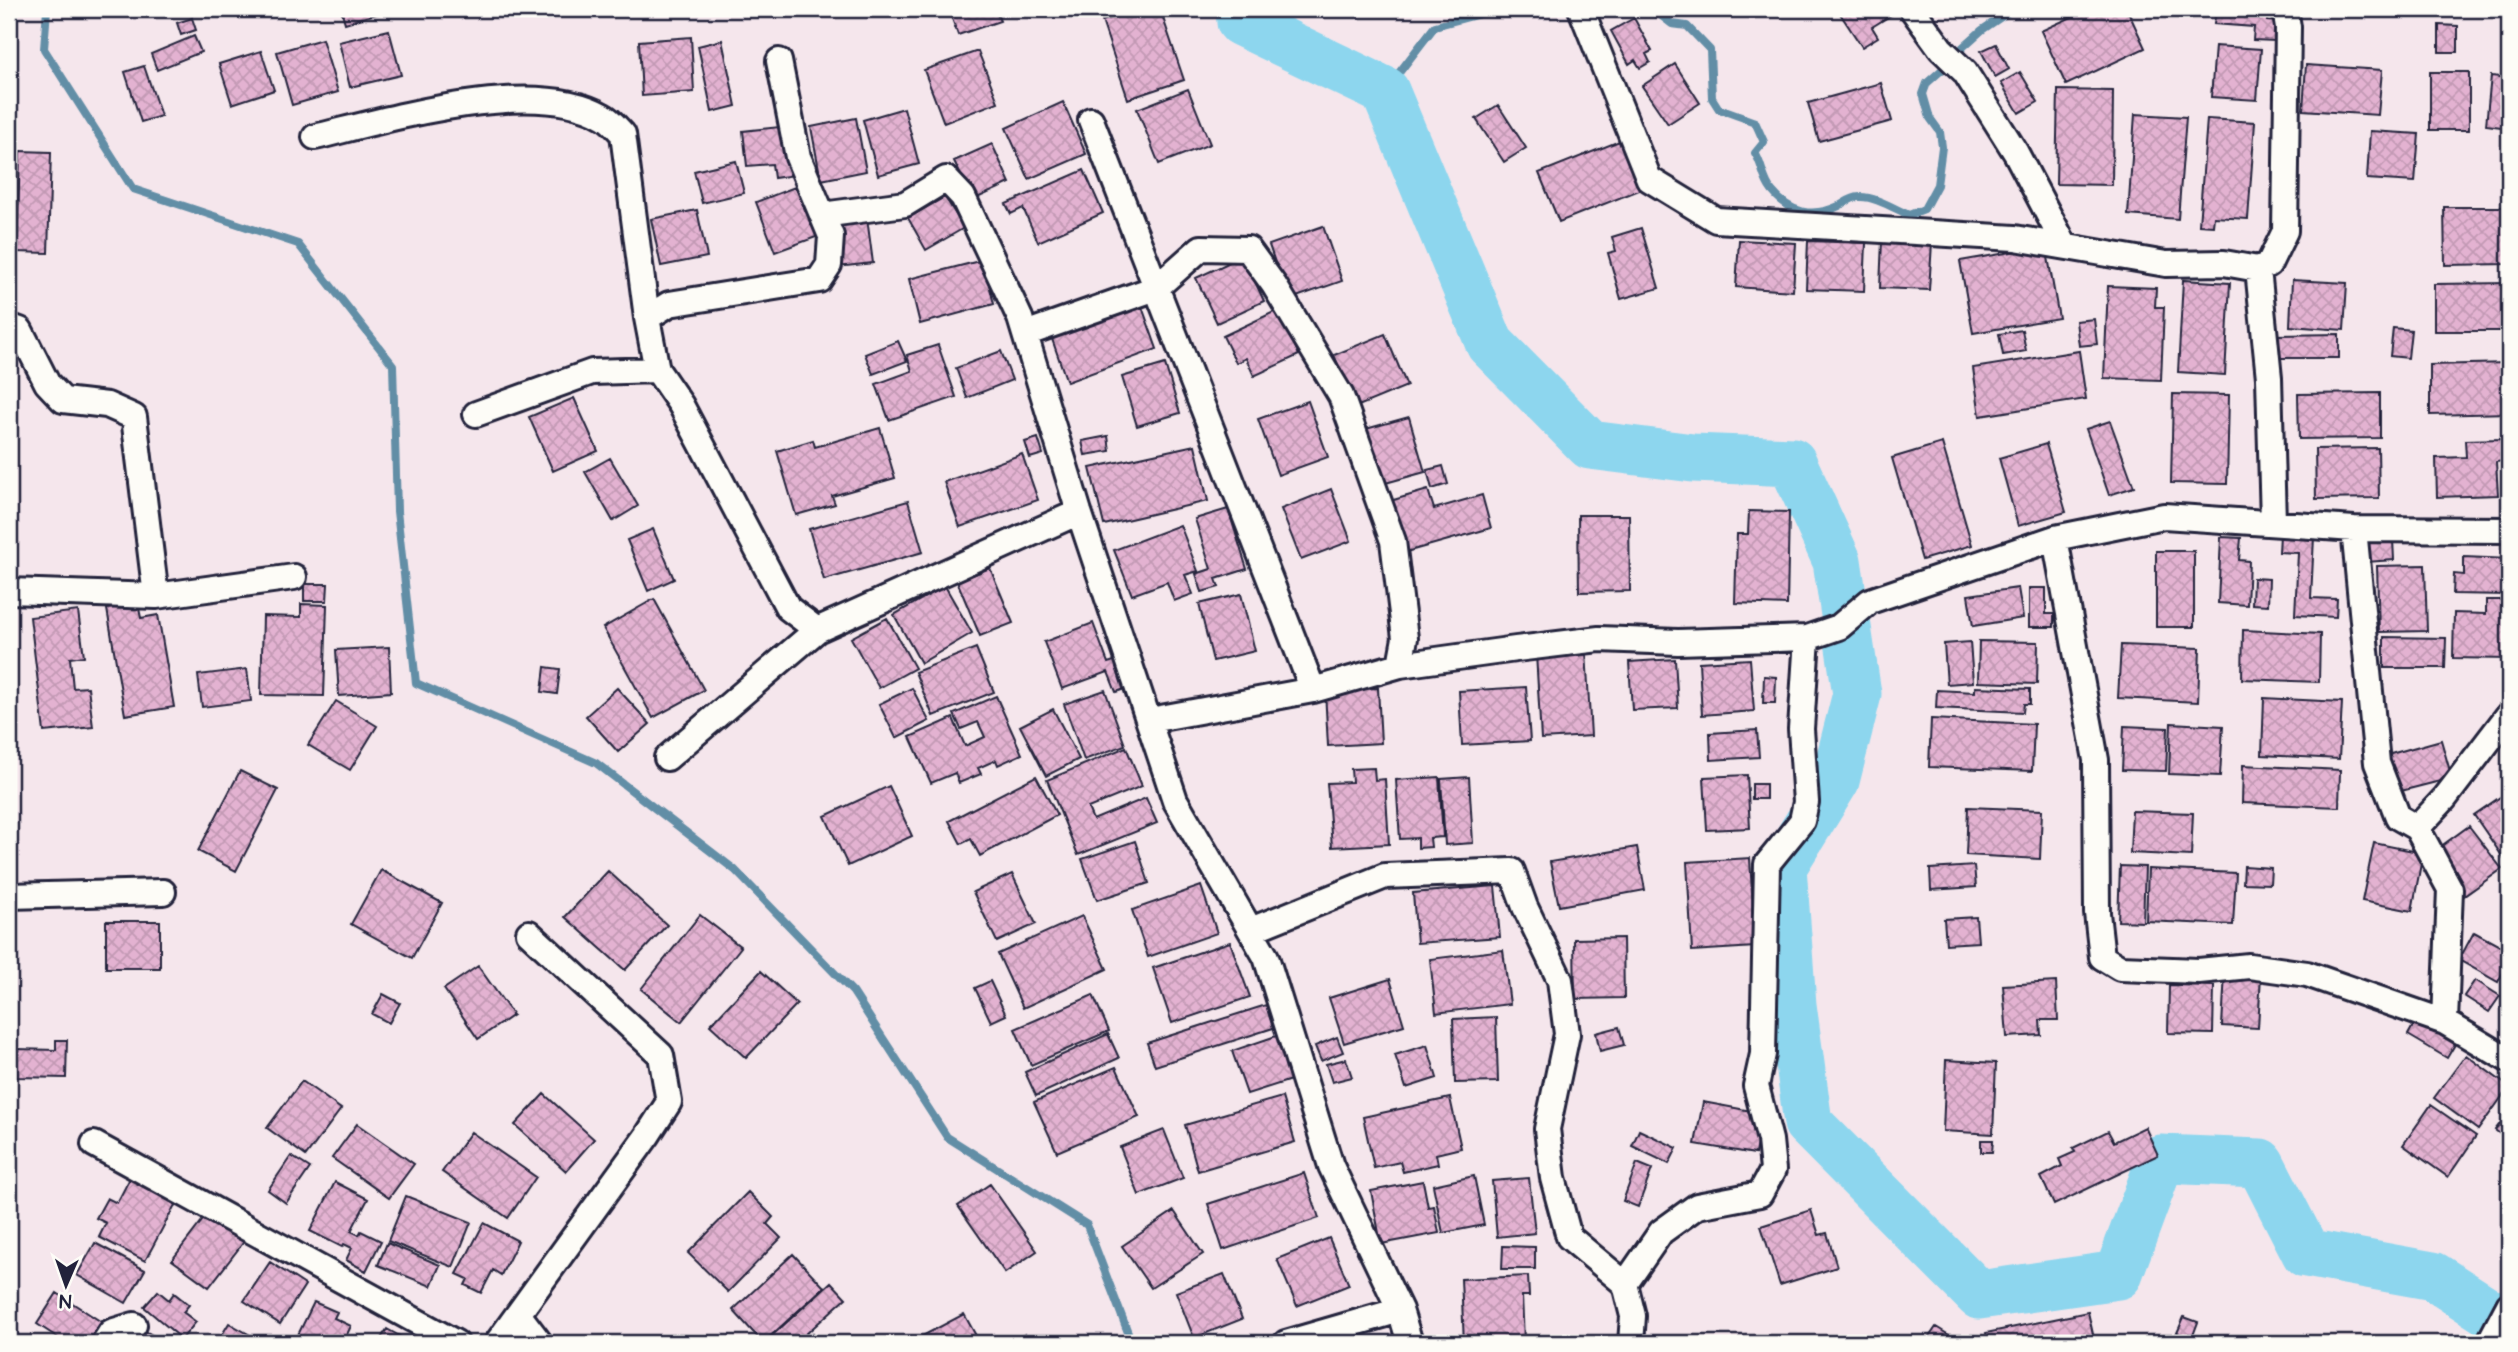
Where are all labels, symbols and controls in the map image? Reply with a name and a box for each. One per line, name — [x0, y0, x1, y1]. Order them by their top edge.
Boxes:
north arrow — [32, 1250, 102, 1320]
text: N — [59, 1287, 72, 1314]

